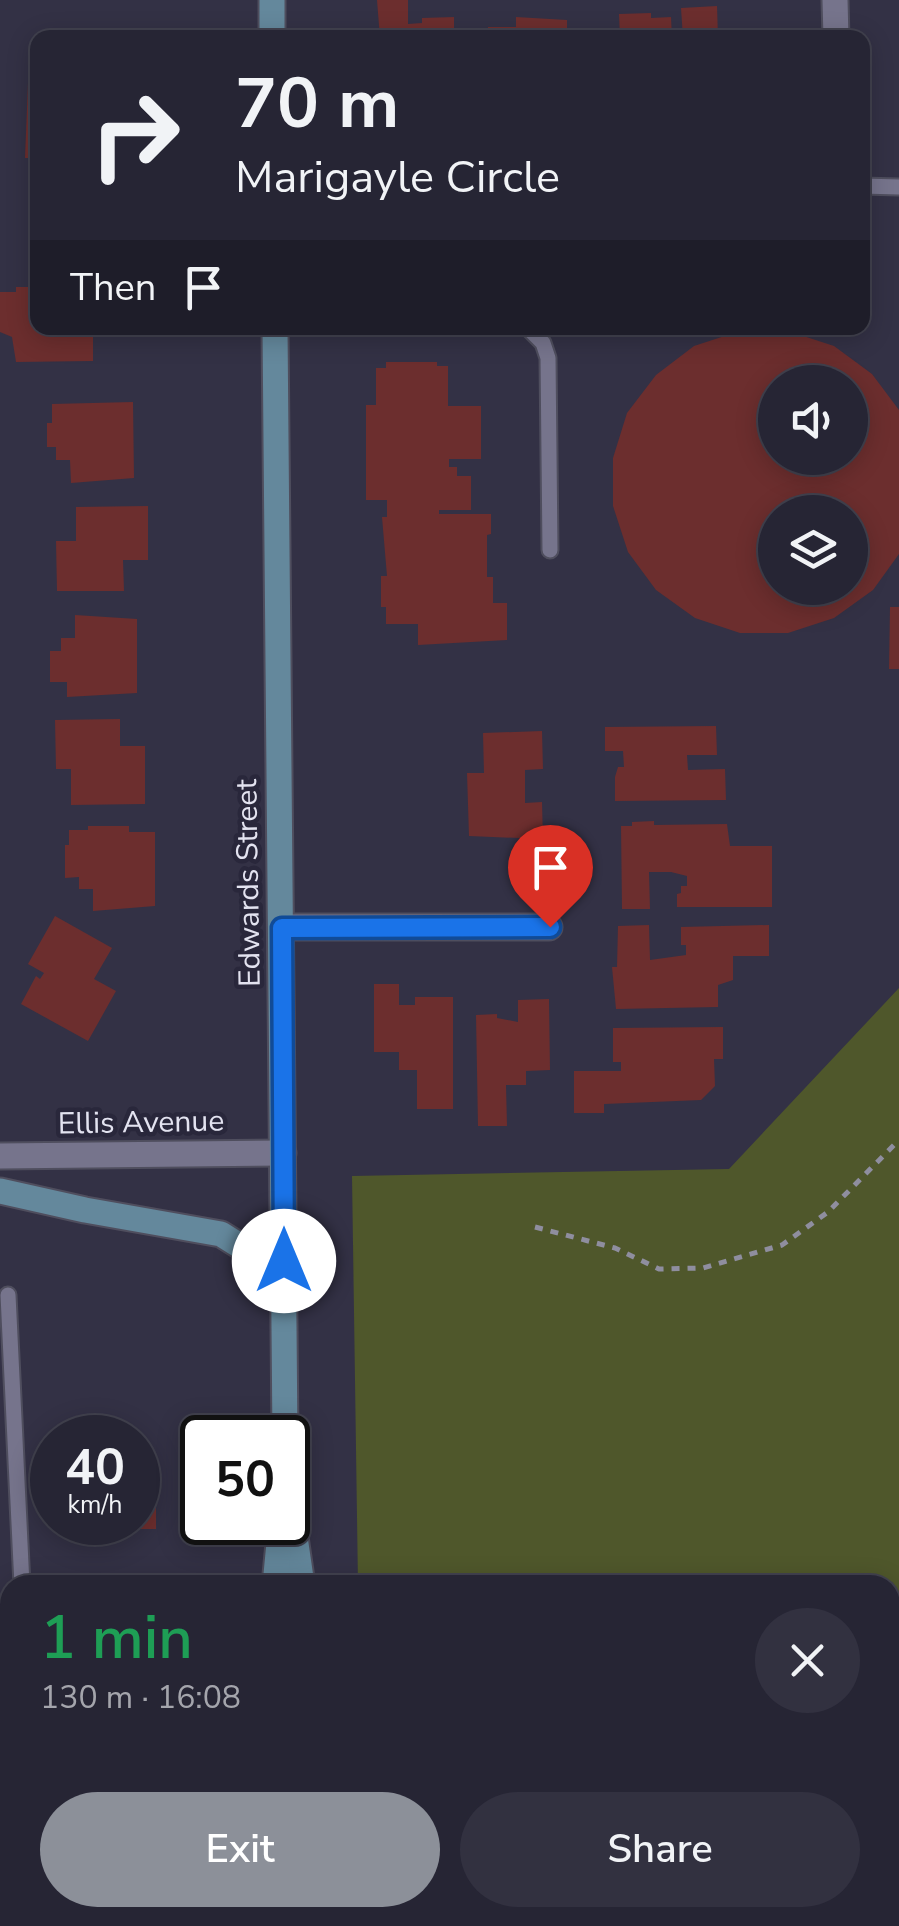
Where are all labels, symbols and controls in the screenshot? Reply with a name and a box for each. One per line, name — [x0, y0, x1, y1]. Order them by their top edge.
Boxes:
text: 70 m — [235, 56, 399, 152]
icon: right — [70, 70, 200, 200]
text: Marigayle Circle — [235, 147, 560, 208]
icon: arrive — [176, 260, 231, 315]
text: Then — [70, 262, 156, 313]
map controls — [758, 365, 868, 605]
button: sound — [758, 365, 868, 475]
button: layers — [758, 495, 868, 605]
street label: Edwards Street — [226, 778, 271, 987]
pin — [508, 825, 593, 928]
icon: arrive — [523, 840, 578, 895]
street label: Ellis Avenue — [57, 1101, 225, 1144]
position arrow — [232, 1209, 336, 1313]
speed limit sign: 50 — [180, 1415, 310, 1545]
text: 40 — [65, 1433, 125, 1502]
text: km/h — [67, 1488, 123, 1522]
text: 1 min — [40, 1597, 193, 1679]
button: close — [755, 1608, 860, 1713]
text: 130 m · 16:08 — [40, 1676, 241, 1719]
button: Exit — [40, 1792, 440, 1907]
button: Share — [460, 1792, 860, 1907]

